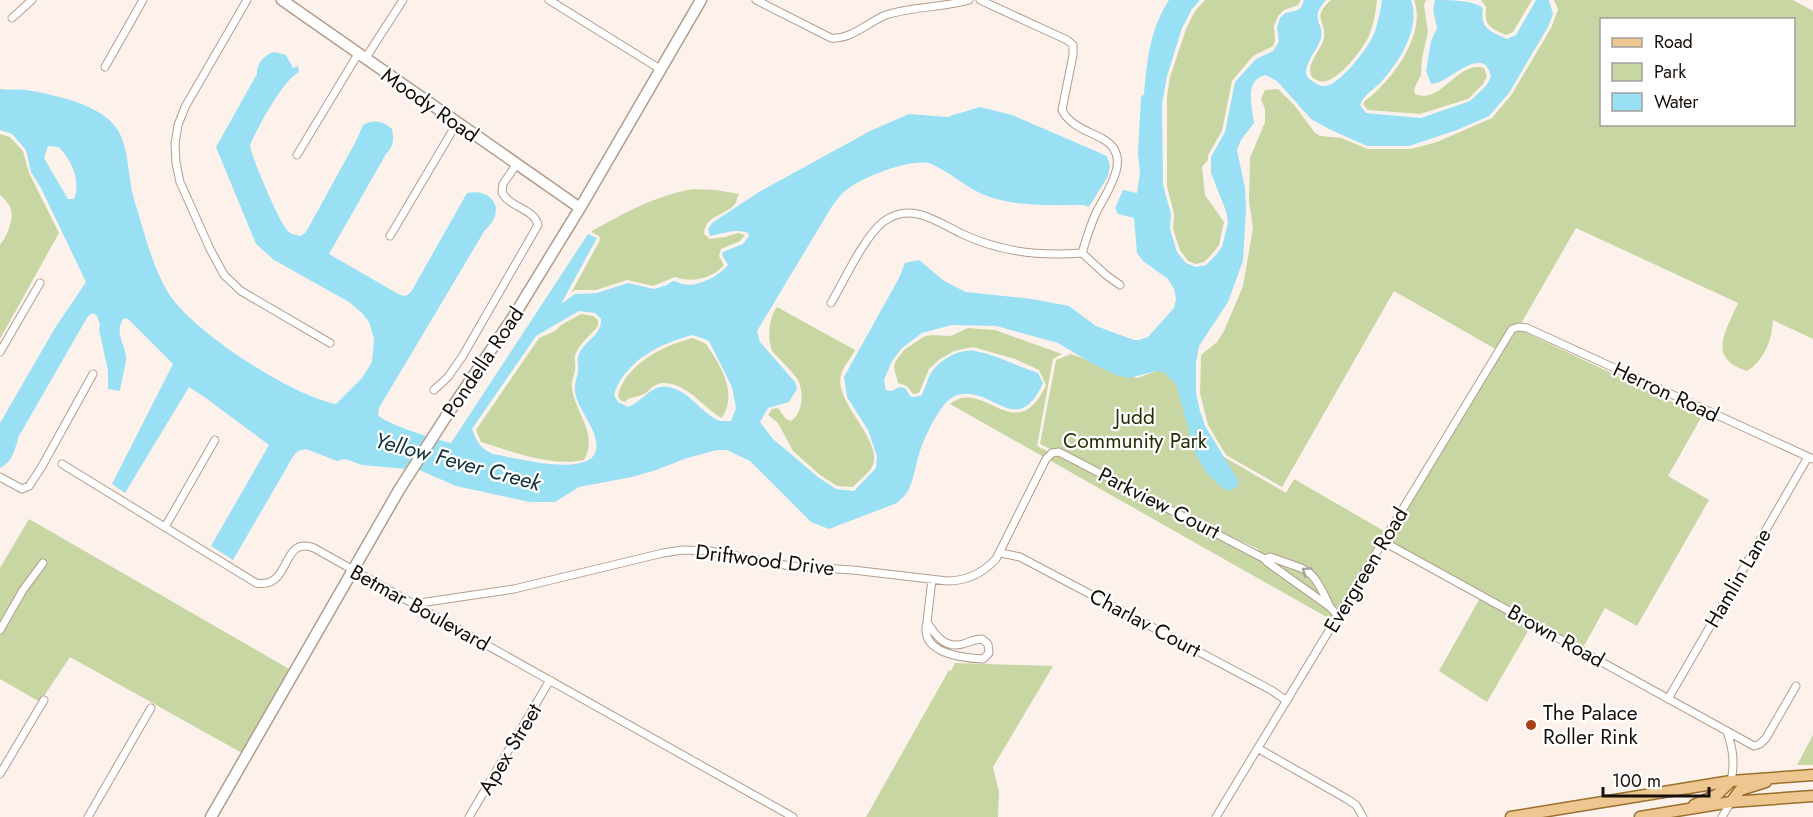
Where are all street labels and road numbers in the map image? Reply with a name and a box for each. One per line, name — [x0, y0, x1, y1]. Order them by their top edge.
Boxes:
street label: Moody Road — [375, 60, 485, 150]
street label: Pondella Road — [435, 301, 531, 423]
street label: Herron Road — [1608, 354, 1724, 430]
street label: Parkview Court — [1093, 460, 1225, 546]
street label: Evergreen Road — [1317, 502, 1415, 638]
street label: Hamlin Lane — [1697, 522, 1779, 633]
street label: Driftwood Drive — [694, 537, 836, 583]
street label: Betmar Boulevard — [345, 557, 495, 659]
street label: Charlav Court — [1084, 581, 1206, 665]
street label: Brown Road — [1502, 597, 1610, 675]
street label: Apex Street — [471, 698, 549, 800]

